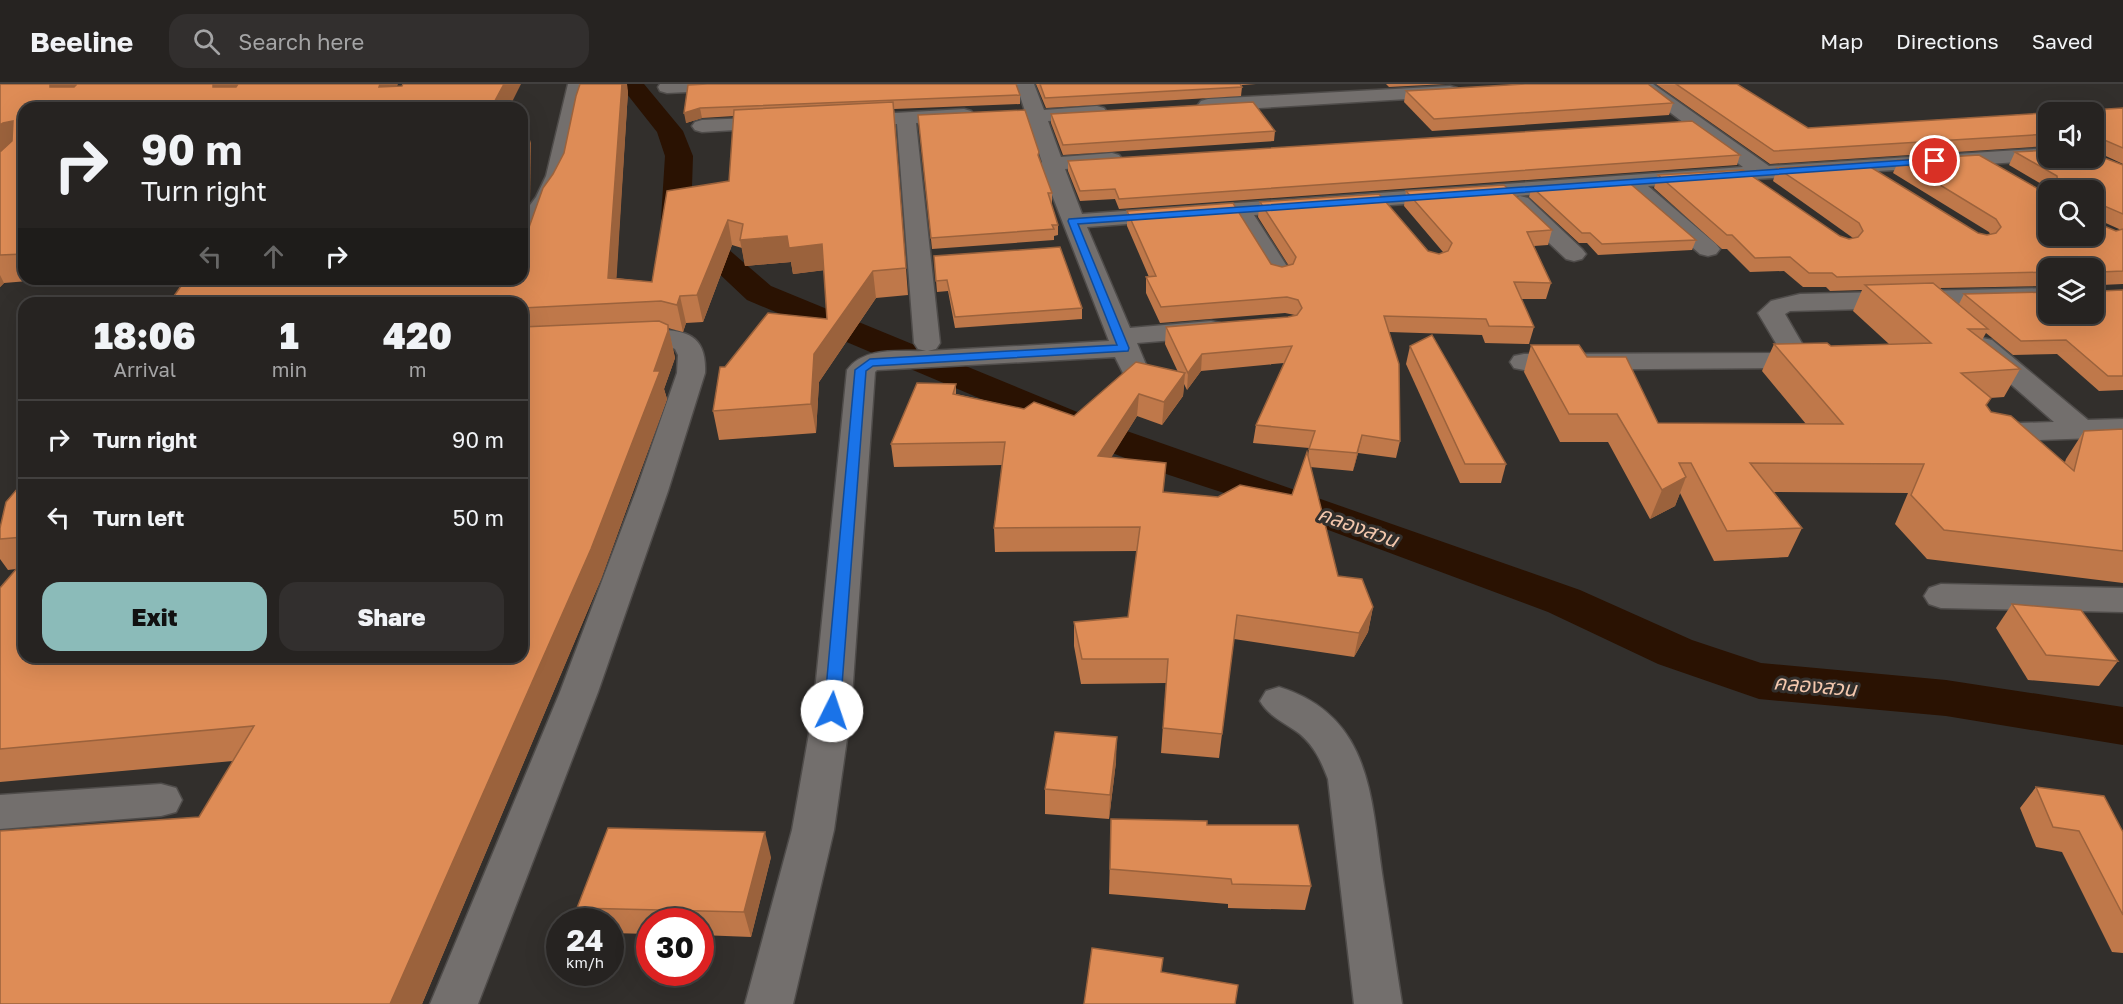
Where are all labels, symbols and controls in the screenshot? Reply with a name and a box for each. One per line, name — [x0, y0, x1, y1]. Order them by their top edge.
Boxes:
search box — [169, 14, 589, 68]
text: Beeline — [30, 25, 133, 58]
icon: search — [190, 25, 223, 58]
text: Search here — [238, 28, 364, 55]
text: Map — [1820, 28, 1863, 54]
text: Directions — [1896, 28, 1999, 54]
text: Saved — [2032, 28, 2093, 54]
map controls — [2038, 102, 2104, 324]
button: sound — [2038, 102, 2104, 168]
text: 90 m — [141, 124, 242, 174]
icon: right — [42, 126, 120, 204]
pin — [1909, 135, 1960, 186]
icon: arrive — [1918, 144, 1951, 177]
text: Turn right — [141, 175, 267, 207]
button: search — [2038, 180, 2104, 246]
icon: left — [194, 240, 227, 273]
icon: ahead — [257, 240, 290, 273]
icon: right — [320, 240, 353, 273]
button: layers — [2038, 258, 2104, 324]
text: 18:06 — [94, 314, 196, 357]
text: 1 — [280, 314, 299, 357]
text: 420 — [383, 314, 452, 357]
text: Arrival — [113, 357, 176, 381]
text: min — [272, 357, 307, 381]
text: m — [409, 357, 426, 381]
icon: right — [42, 423, 75, 456]
text: Turn right — [93, 426, 197, 453]
text: 90 m — [452, 426, 504, 453]
water label: คลองสวน — [1315, 500, 1403, 553]
icon: left — [42, 501, 75, 534]
text: Turn left — [93, 504, 184, 531]
text: 50 m — [453, 504, 504, 531]
button: Exit — [42, 582, 267, 651]
button: Share — [279, 582, 504, 651]
water label: คลองสวน — [1772, 668, 1859, 702]
position arrow — [800, 679, 864, 743]
speed limit sign: 30 — [636, 908, 714, 986]
text: 24 — [566, 922, 604, 958]
text: km/h — [566, 953, 604, 971]

